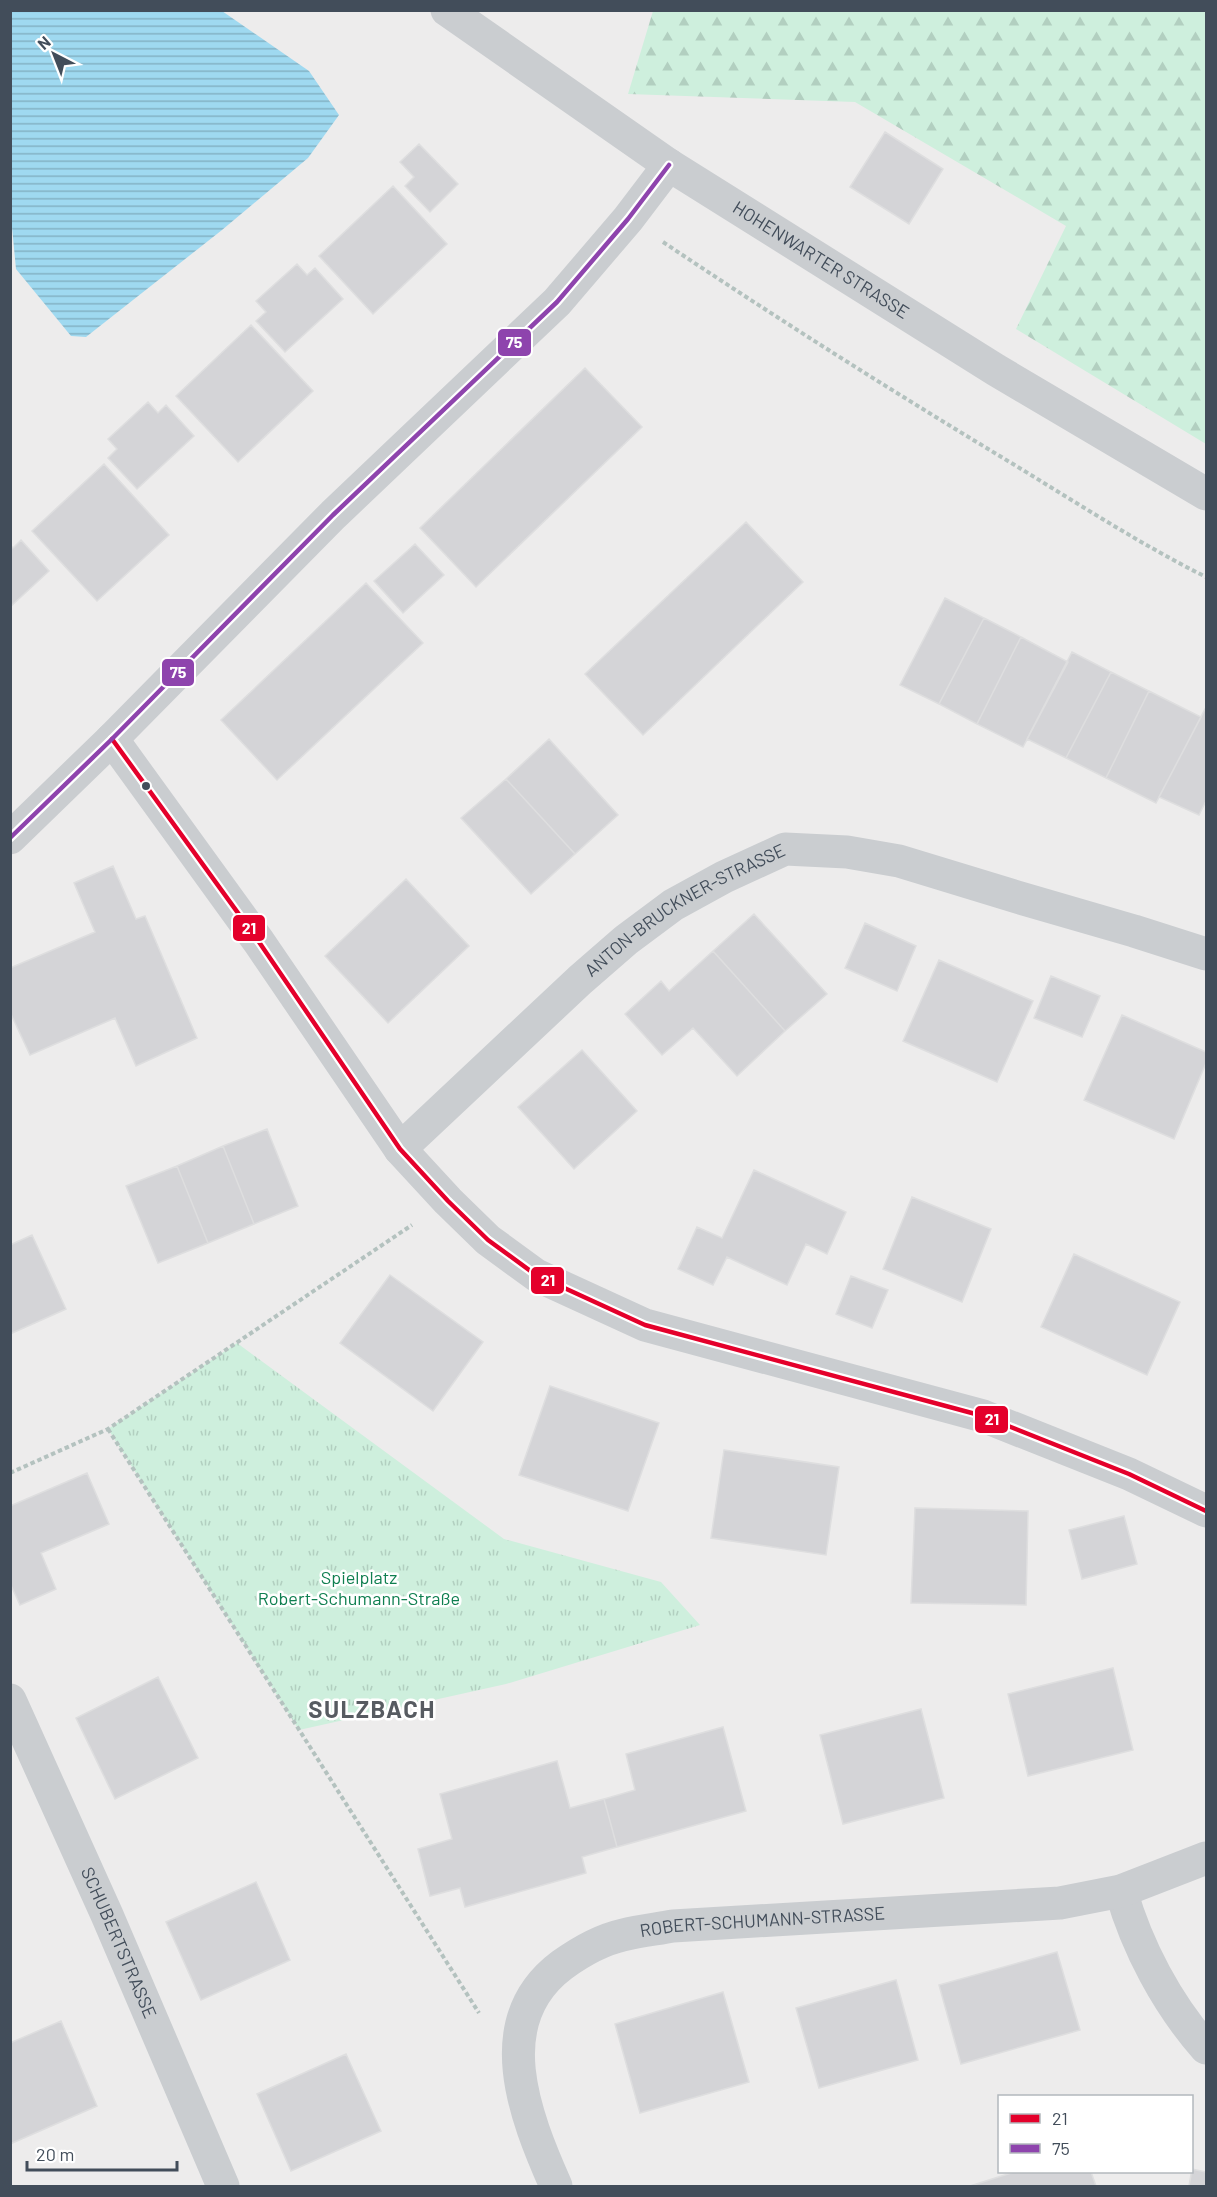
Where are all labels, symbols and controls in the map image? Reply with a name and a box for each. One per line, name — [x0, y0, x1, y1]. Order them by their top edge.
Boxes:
north arrow — [24, 24, 84, 84]
text: N — [33, 32, 54, 53]
street label: HOHENWARTER STRASSE — [729, 196, 914, 323]
line badge: 75 — [497, 328, 532, 357]
text: 75 — [506, 332, 523, 351]
line badge: 75 — [161, 658, 195, 687]
text: 75 — [170, 662, 187, 681]
unlabelled marker — [140, 780, 152, 792]
street label: ANTON-BRUCKNER-STRASSE — [580, 838, 788, 981]
line badge: 21 — [232, 914, 266, 942]
text: 21 — [242, 918, 256, 937]
line badge: 21 — [530, 1266, 565, 1295]
text: 21 — [541, 1270, 555, 1289]
line badge: 21 — [974, 1405, 1009, 1434]
text: 21 — [985, 1409, 999, 1428]
park label: Spielplatz Robert-Schumann-Straße — [258, 1566, 460, 1609]
district label: SULZBACH — [308, 1694, 436, 1723]
street label: SCHUBERTSTRASSE — [77, 1863, 162, 2021]
street label: ROBERT-SCHUMANN-STRASSE — [638, 1901, 886, 1941]
legend — [998, 2095, 1193, 2173]
text: 21 — [1052, 2107, 1068, 2129]
scale bar — [27, 2134, 177, 2172]
text: 75 — [1052, 2137, 1070, 2159]
text: 20 m — [36, 2143, 74, 2165]

